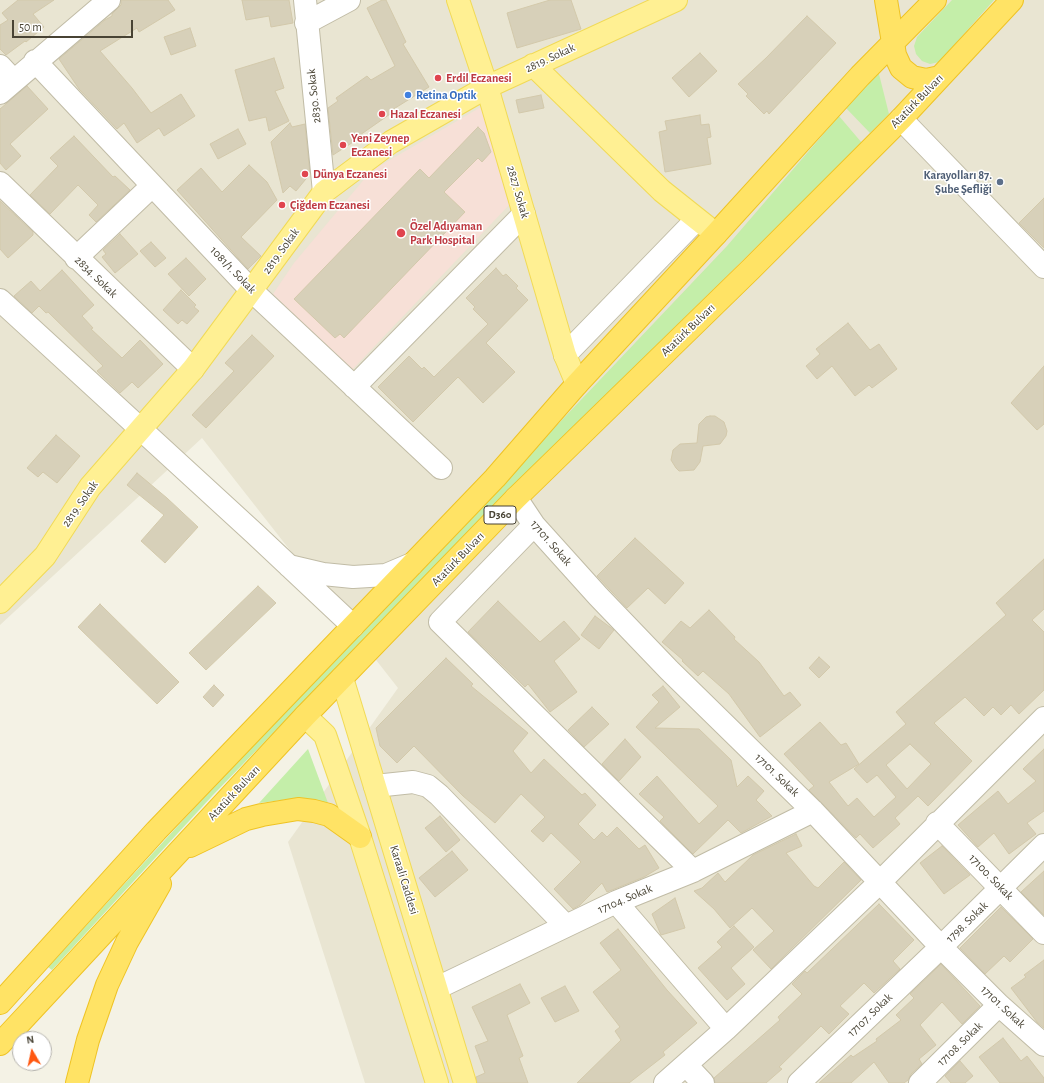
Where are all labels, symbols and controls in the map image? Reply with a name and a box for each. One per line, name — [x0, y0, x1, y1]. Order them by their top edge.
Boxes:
scale bar — [14, 12, 135, 38]
text: 50 m — [19, 21, 42, 33]
street label: 2819. Sokak — [523, 40, 577, 76]
street label: 2830. Sokak — [304, 68, 324, 124]
place label: Erdil Eczanesi — [446, 71, 512, 85]
street label: Atatürk Bulvarı — [888, 71, 946, 131]
marker: Erdil Eczanesi — [433, 73, 443, 83]
place label: Retina Optik — [416, 88, 477, 102]
marker: Retina Optik — [403, 90, 413, 100]
place label: Hazal Eczanesi — [390, 107, 461, 121]
marker: Hazal Eczanesi — [377, 109, 387, 119]
place label: Yeni Zeynep Eczanesi — [351, 131, 409, 159]
marker: Yeni Zeynep Eczanesi — [338, 140, 348, 150]
street label: 2827. Sokak — [504, 164, 532, 220]
place label: Dünya Eczanesi — [313, 167, 387, 181]
place label: Karayolları 87. Şube Şefliği — [924, 168, 992, 196]
marker: Dünya Eczanesi — [300, 169, 310, 179]
marker: Karayolları 87. Şube Şefliği — [995, 177, 1005, 187]
place label: Çiğdem Eczanesi — [290, 198, 370, 212]
marker: Çiğdem Eczanesi — [277, 200, 287, 210]
place label: Özel Adıyaman Park Hospital — [410, 219, 482, 247]
street label: 2819. Sokak — [260, 225, 302, 277]
marker: Özel Adıyaman Park Hospital — [395, 227, 407, 239]
street label: 1081/1. Sokak — [207, 243, 259, 297]
street label: 2834. Sokak — [72, 253, 120, 301]
street label: Atatürk Bulvarı — [658, 301, 718, 359]
street label: 2819. Sokak — [59, 478, 101, 530]
road number: D360 — [484, 506, 516, 524]
street label: 17101. Sokak — [527, 517, 575, 569]
street label: Atatürk Bulvarı — [429, 529, 487, 589]
street label: 17101. Sokak — [752, 750, 802, 800]
street label: Atatürk Bulvarı — [205, 763, 263, 823]
street label: Karaali Caddesi — [387, 844, 421, 916]
street label: 17100. Sokak — [966, 851, 1016, 903]
street label: 17104. Sokak — [596, 881, 654, 917]
street label: 1798. Sokak — [943, 898, 991, 946]
street label: 17101. Sokak — [978, 983, 1028, 1031]
street label: 17107. Sokak — [845, 990, 895, 1040]
street label: 17108. Sokak — [934, 1019, 986, 1069]
north arrow — [12, 1031, 52, 1071]
text: N — [26, 1034, 35, 1046]

